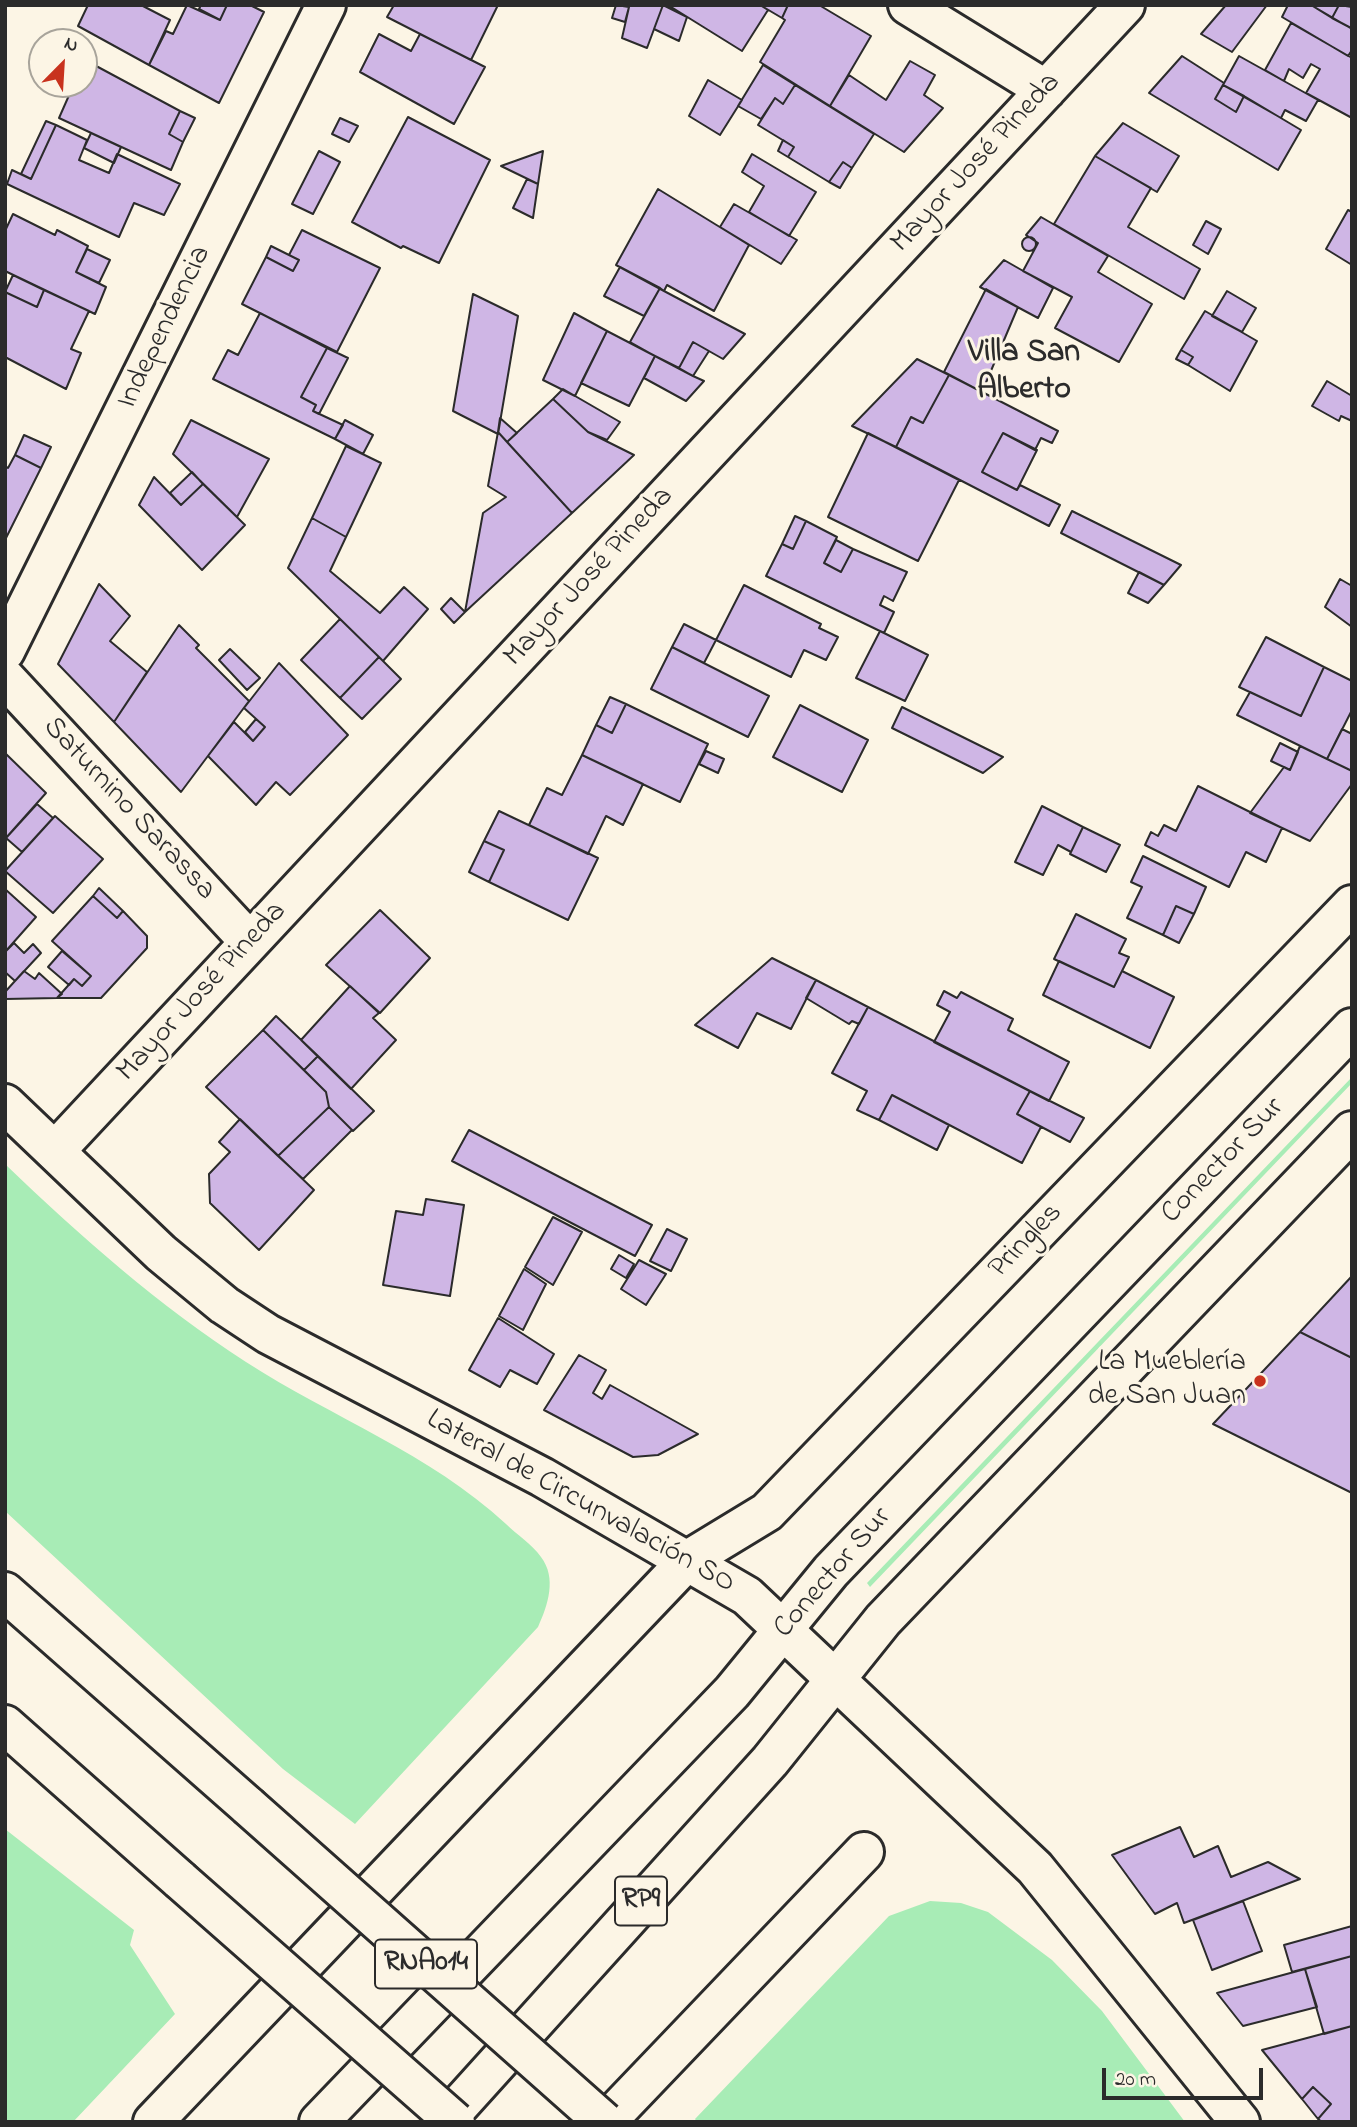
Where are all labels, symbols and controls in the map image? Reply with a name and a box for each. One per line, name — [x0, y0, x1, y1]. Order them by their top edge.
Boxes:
north arrow — [28, 28, 98, 98]
text: N — [60, 30, 82, 60]
street label: Mayor José Pineda — [884, 66, 1070, 262]
street label: Independencia — [111, 241, 221, 415]
district label: Villa San Alberto — [968, 336, 1080, 411]
street label: Mayor José Pineda — [497, 480, 683, 676]
street label: Saturnino Sarassa — [34, 711, 222, 909]
street label: Mayor José Pineda — [110, 895, 296, 1091]
street label: Conector Sur — [1155, 1091, 1293, 1233]
street label: Pringles — [982, 1197, 1072, 1287]
place label: La Mueblería de San Juan — [1088, 1346, 1246, 1416]
marker: La Mueblería de San Juan — [1252, 1373, 1268, 1389]
street label: Lateral de Circunvalación SO — [419, 1403, 741, 1603]
street label: Conector Sur — [767, 1501, 901, 1647]
road number: RP9 — [615, 1876, 667, 1926]
road number: RNA014 — [375, 1940, 477, 1988]
scale bar — [1105, 2054, 1266, 2098]
text: 20 m — [1115, 2065, 1156, 2095]

